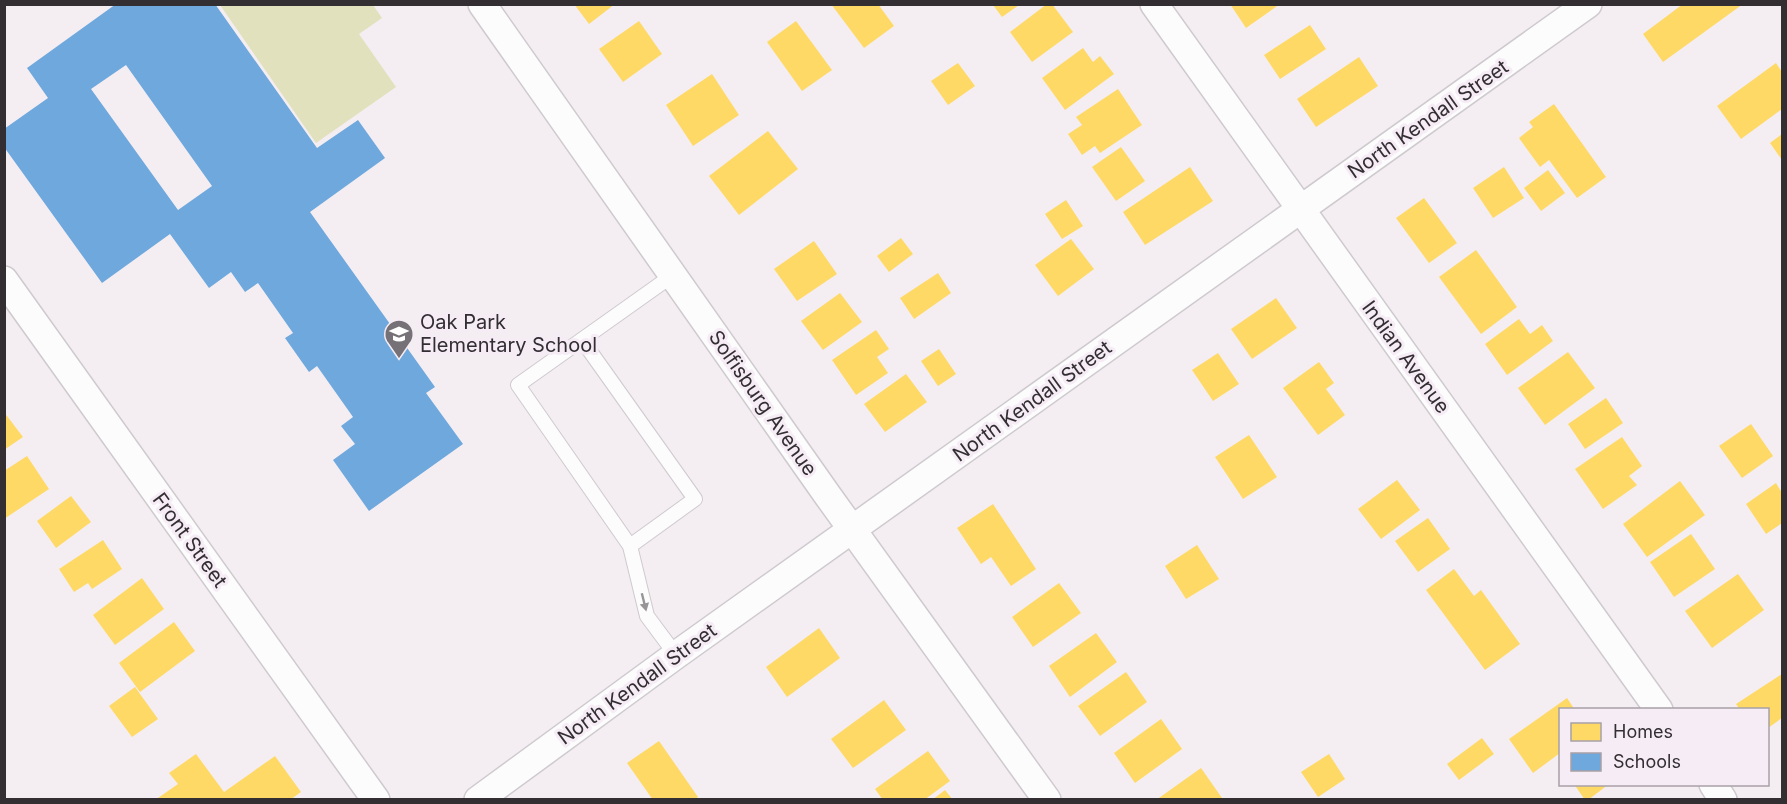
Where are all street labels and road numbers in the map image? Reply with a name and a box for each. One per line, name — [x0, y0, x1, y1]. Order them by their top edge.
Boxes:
street label: North Kendall Street — [1343, 54, 1513, 183]
street label: Indian Avenue — [1357, 296, 1455, 418]
street label: Solfisburg Avenue — [704, 326, 822, 480]
street label: North Kendall Street — [948, 335, 1116, 467]
street label: Front Street — [148, 488, 233, 592]
street label: North Kendall Street — [553, 618, 721, 750]

